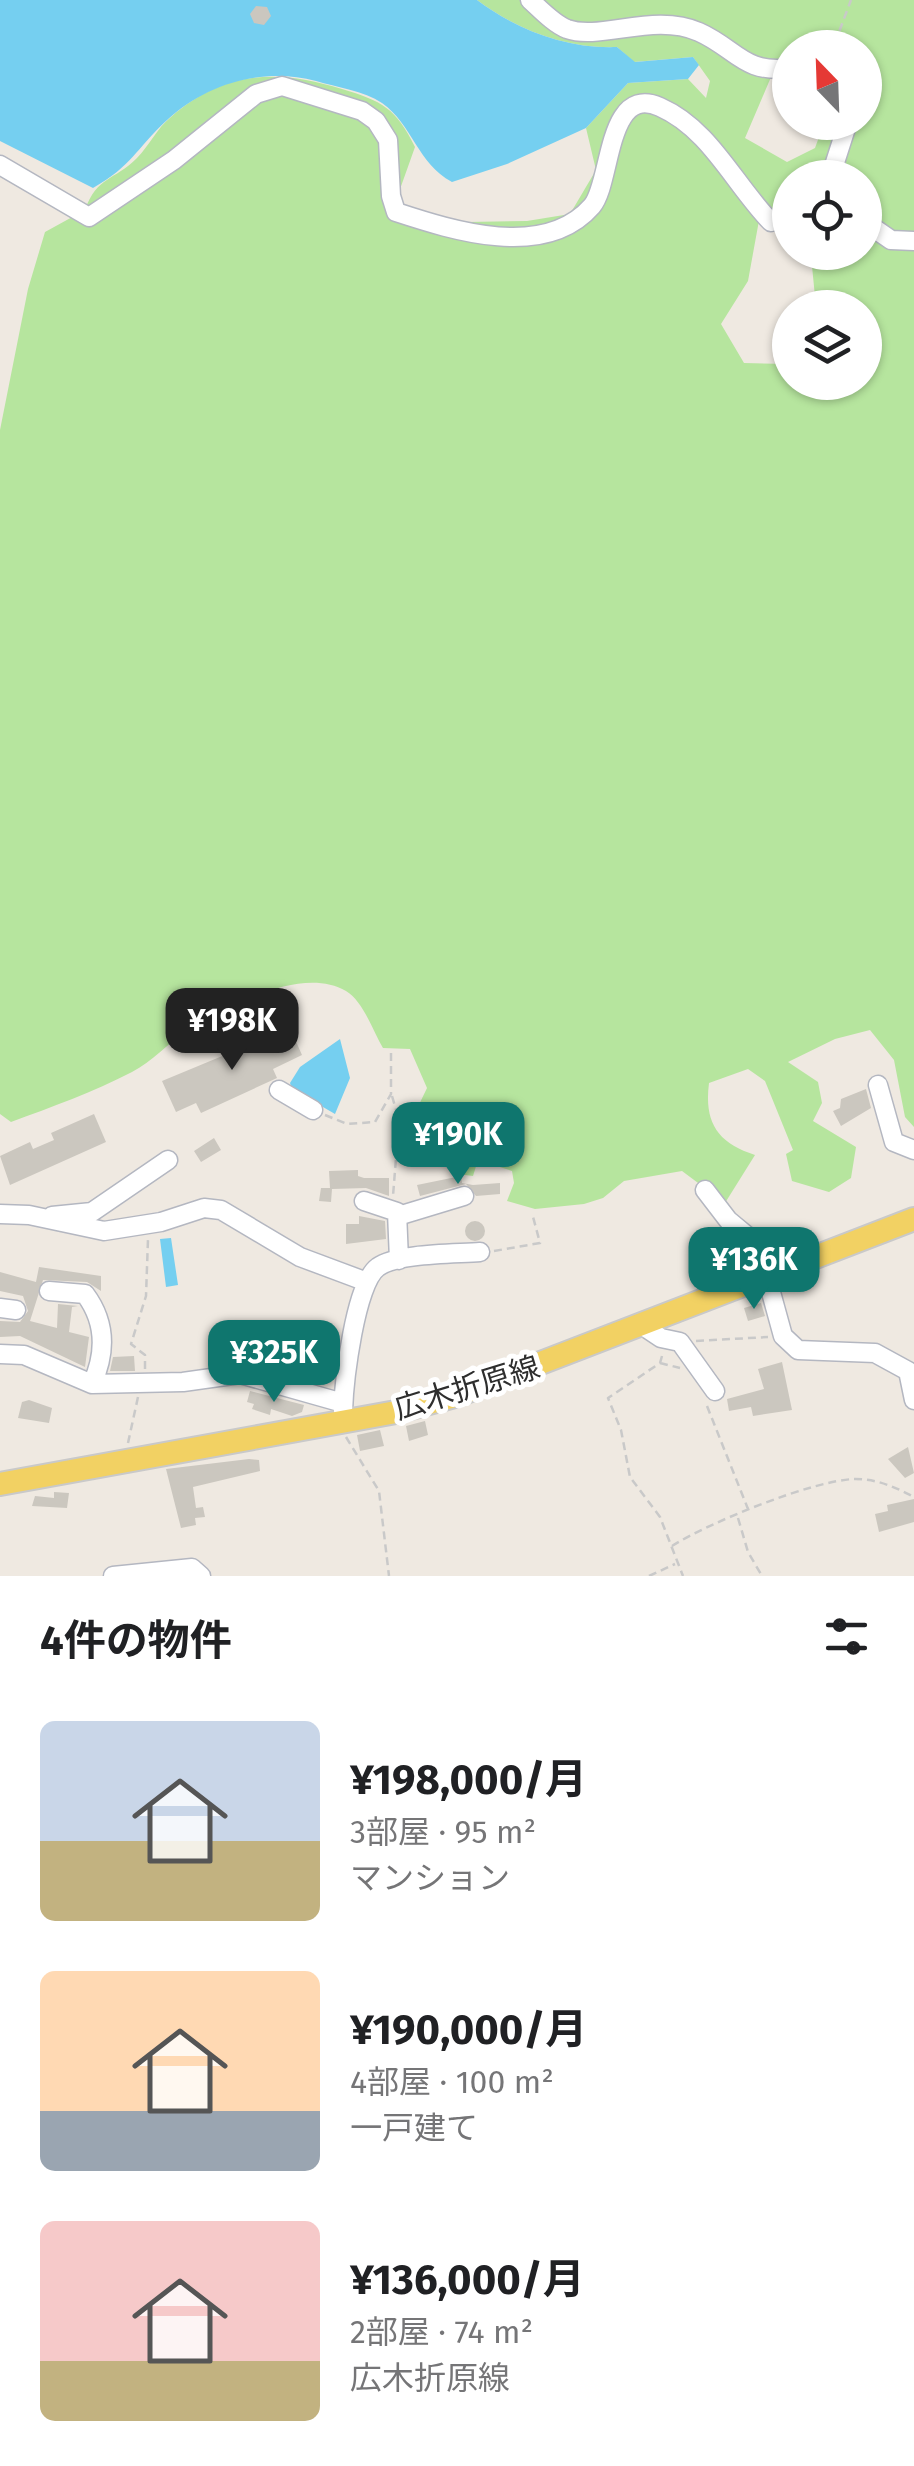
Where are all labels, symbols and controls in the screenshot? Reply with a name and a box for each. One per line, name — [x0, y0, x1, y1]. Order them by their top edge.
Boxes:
north arrow — [772, 30, 882, 140]
map controls — [772, 30, 882, 400]
button: locate — [772, 160, 882, 270]
button: layers — [772, 290, 882, 400]
pin: ¥198K — [162, 988, 302, 1073]
text: ¥198K — [188, 1001, 276, 1039]
pin: ¥190K — [388, 1102, 528, 1187]
text: ¥190K — [414, 1115, 502, 1153]
pin: ¥136K — [684, 1227, 824, 1312]
text: ¥136K — [710, 1240, 798, 1278]
pin: ¥325K — [204, 1320, 344, 1405]
text: ¥325K — [230, 1333, 318, 1371]
street label: 広木折原線 — [390, 1349, 544, 1427]
icon: filters — [819, 1609, 874, 1664]
text: 4件の物件 — [40, 1616, 232, 1666]
text: ¥198,000/月 — [350, 1755, 587, 1805]
icon: home — [120, 1761, 240, 1881]
text: 3部屋 · 95 m² — [350, 1813, 536, 1851]
text: マンション — [350, 1859, 510, 1897]
text: ¥190,000/月 — [350, 2005, 587, 2055]
icon: home — [120, 2011, 240, 2131]
text: 4部屋 · 100 m² — [350, 2063, 554, 2101]
text: 一戸建て — [350, 2109, 478, 2147]
text: ¥136,000/月 — [350, 2255, 585, 2305]
icon: home — [120, 2261, 240, 2381]
text: 2部屋 · 74 m² — [350, 2313, 533, 2351]
text: 広木折原線 — [350, 2359, 510, 2397]

